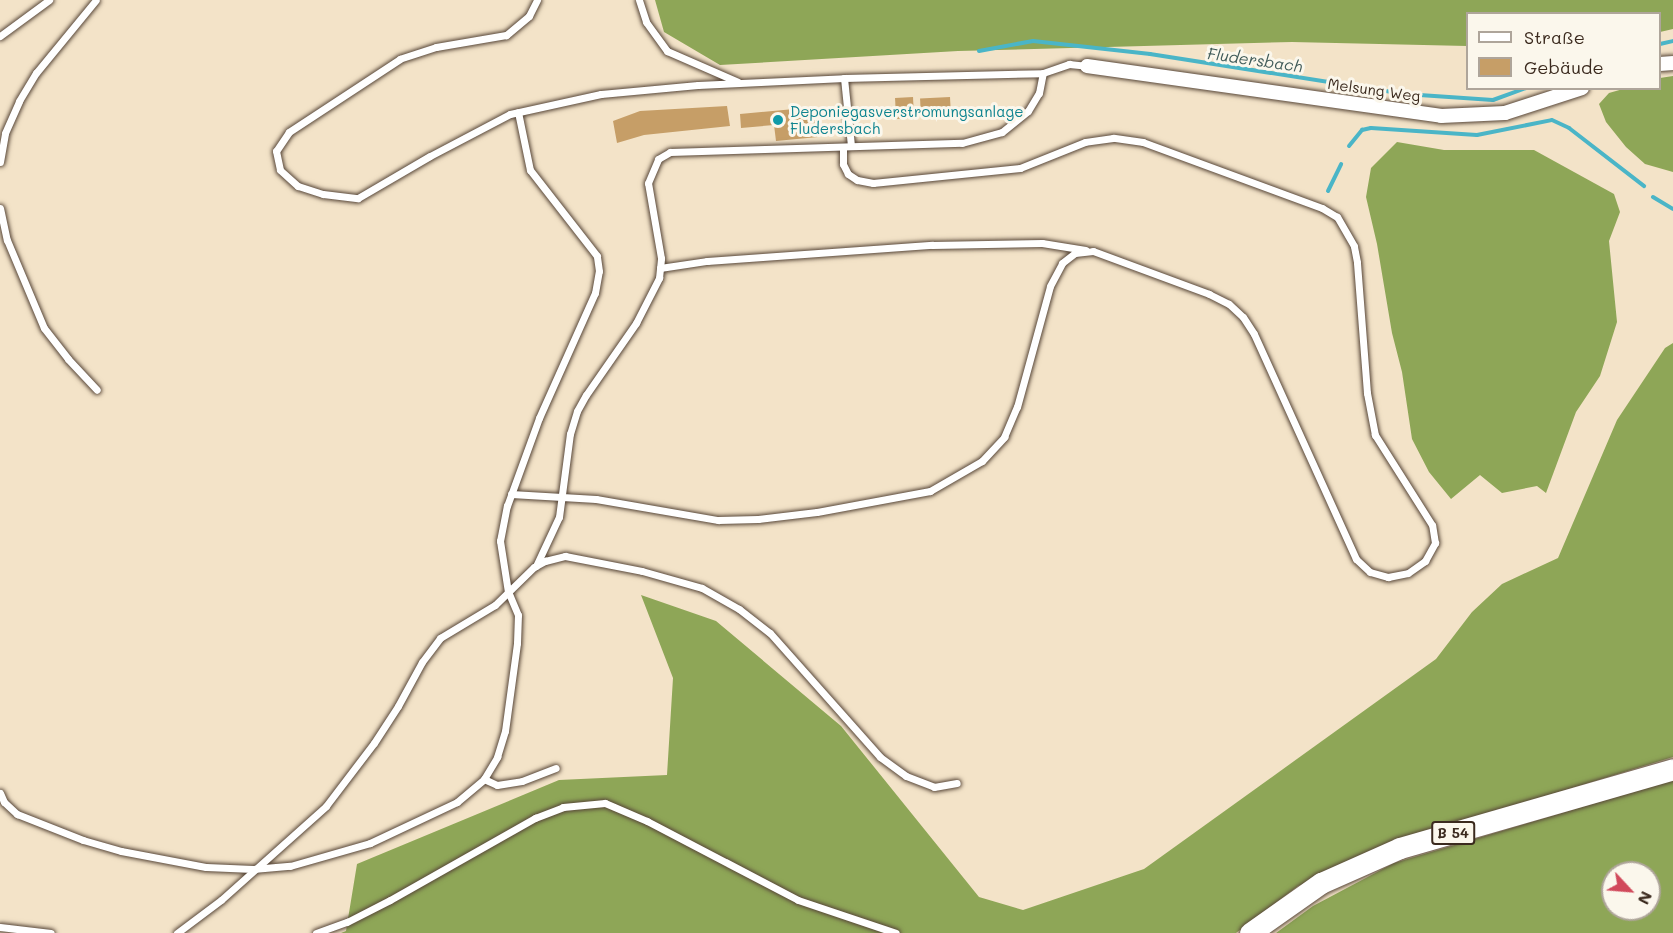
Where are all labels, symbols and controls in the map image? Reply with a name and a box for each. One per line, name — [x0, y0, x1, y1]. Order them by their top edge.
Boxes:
legend — [1466, 12, 1661, 90]
text: Straße — [1524, 25, 1585, 49]
water label: Fludersbach — [1206, 44, 1304, 76]
text: Gebäude — [1524, 55, 1604, 79]
street label: Melsung Weg — [1326, 75, 1422, 105]
place label: Deponiegasverstromungsanlage Fludersbach — [790, 102, 1024, 137]
marker: Deponiegasverstromungsanlage Fludersbach — [771, 113, 785, 127]
road number: B 54 — [1430, 822, 1476, 844]
north arrow — [1601, 861, 1661, 921]
text: N — [1634, 888, 1658, 908]

